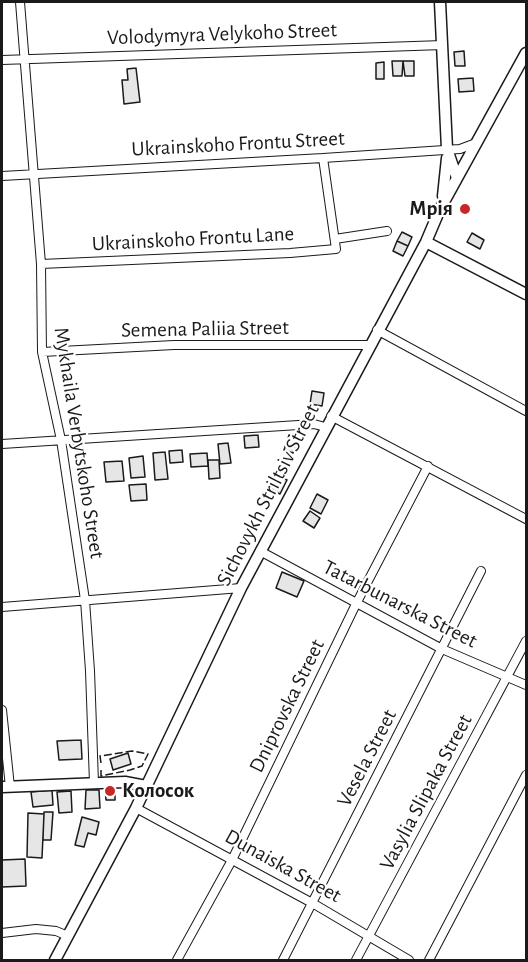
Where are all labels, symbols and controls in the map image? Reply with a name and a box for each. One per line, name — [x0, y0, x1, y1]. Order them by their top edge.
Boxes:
street label: Volodymyra Velykoho Street — [107, 17, 337, 51]
street label: Ukrainskoho Frontu Street — [131, 126, 345, 162]
place label: Мрія — [409, 196, 453, 222]
marker: Мрія — [458, 202, 472, 216]
street label: Ukrainskoho Frontu Lane — [91, 221, 295, 257]
street label: Semena Paliia Street — [121, 315, 289, 343]
street label: Mykhaila Verbytskoho Street — [48, 326, 110, 560]
street label: Sichovykh Striltsiv Street — [211, 400, 325, 590]
street label: Tatarbunarska Street — [319, 554, 481, 654]
street label: Dniprovska Street — [244, 635, 330, 777]
street label: Vesela Street — [332, 705, 402, 811]
street label: Vasylia Slipaka Street — [374, 710, 478, 874]
place label: Колосок — [122, 778, 194, 804]
marker: Колосок — [103, 784, 117, 798]
street label: Dunaiska Street — [220, 824, 346, 908]

